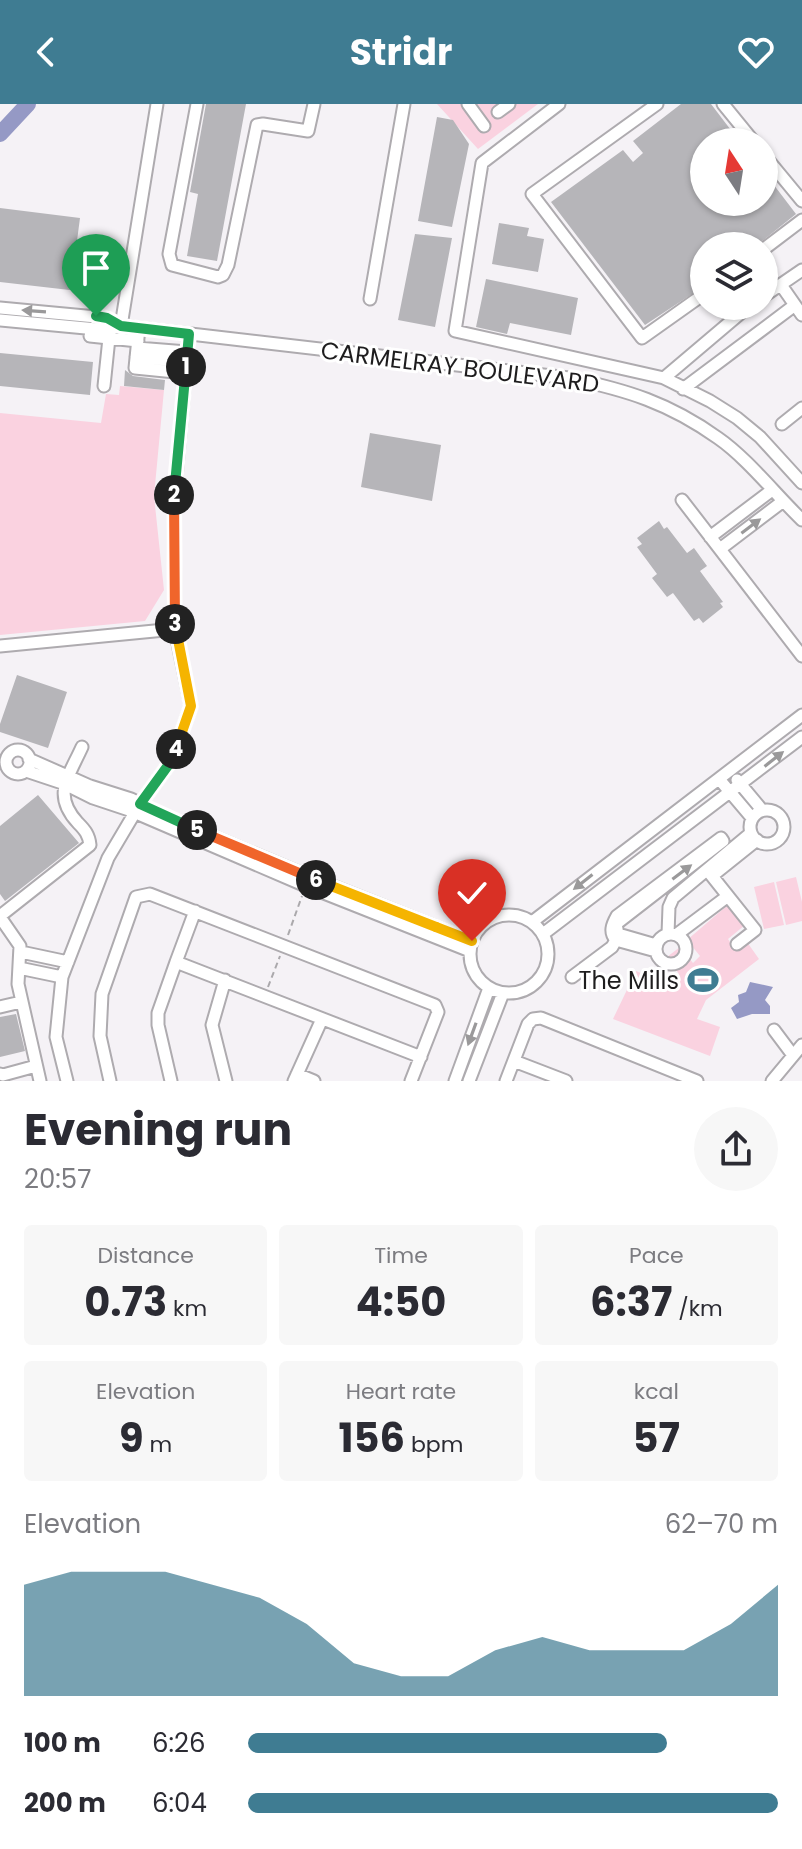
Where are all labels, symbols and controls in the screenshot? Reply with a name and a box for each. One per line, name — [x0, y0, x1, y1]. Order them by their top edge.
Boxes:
text: Stridr — [350, 27, 452, 78]
icon: back — [24, 30, 68, 74]
icon: heart — [734, 30, 778, 74]
north arrow — [690, 128, 778, 216]
map controls — [690, 128, 778, 320]
button: layers — [690, 232, 778, 320]
pin — [62, 234, 130, 316]
icon: arrive — [74, 246, 118, 290]
one-way arrow — [21, 304, 46, 317]
street label: CARMELRAY BOULEVARD — [319, 334, 601, 400]
pin: 1 — [166, 347, 206, 387]
text: 1 — [182, 351, 190, 382]
pin: 2 — [154, 475, 194, 515]
text: 2 — [168, 479, 180, 510]
one-way arrow — [741, 518, 761, 534]
pin: 3 — [155, 604, 195, 644]
text: 3 — [168, 608, 182, 639]
pin: 4 — [156, 729, 196, 769]
text: 4 — [169, 733, 183, 764]
one-way arrow — [764, 751, 784, 767]
pin: 5 — [177, 810, 217, 850]
text: 5 — [190, 814, 204, 845]
pin — [438, 859, 506, 941]
pin: 6 — [296, 860, 336, 900]
text: 6 — [309, 864, 323, 895]
one-way arrow — [672, 865, 692, 881]
icon: check — [450, 871, 494, 915]
one-way arrow — [573, 874, 593, 890]
sports icon: The Mills — [686, 963, 720, 997]
place label: The Mills — [578, 964, 679, 997]
one-way arrow — [465, 1022, 477, 1046]
text: Evening run — [24, 1099, 292, 1160]
button: share — [694, 1107, 778, 1191]
text: 20:57 — [24, 1161, 91, 1197]
text: Distance — [97, 1240, 194, 1271]
text: Time — [374, 1240, 428, 1271]
text: Pace — [629, 1240, 684, 1271]
text: 0.73 — [84, 1274, 167, 1330]
text: 4:50 — [356, 1274, 446, 1330]
text: 6:37 — [590, 1274, 672, 1330]
text: km — [167, 1293, 207, 1324]
text: /km — [672, 1293, 723, 1324]
text: Elevation — [96, 1376, 195, 1407]
text: Heart rate — [346, 1376, 456, 1407]
text: kcal — [634, 1376, 679, 1407]
text: 9 — [119, 1410, 144, 1466]
text: 156 — [339, 1410, 405, 1466]
text: 57 — [633, 1410, 680, 1466]
text: m — [144, 1429, 172, 1460]
text: bpm — [405, 1429, 463, 1460]
text: Elevation — [24, 1506, 141, 1542]
text: 62–70 m — [665, 1506, 778, 1542]
text: 100 m — [24, 1725, 101, 1761]
text: 6:26 — [152, 1725, 206, 1761]
text: 200 m — [24, 1785, 106, 1821]
text: 6:04 — [152, 1785, 207, 1821]

